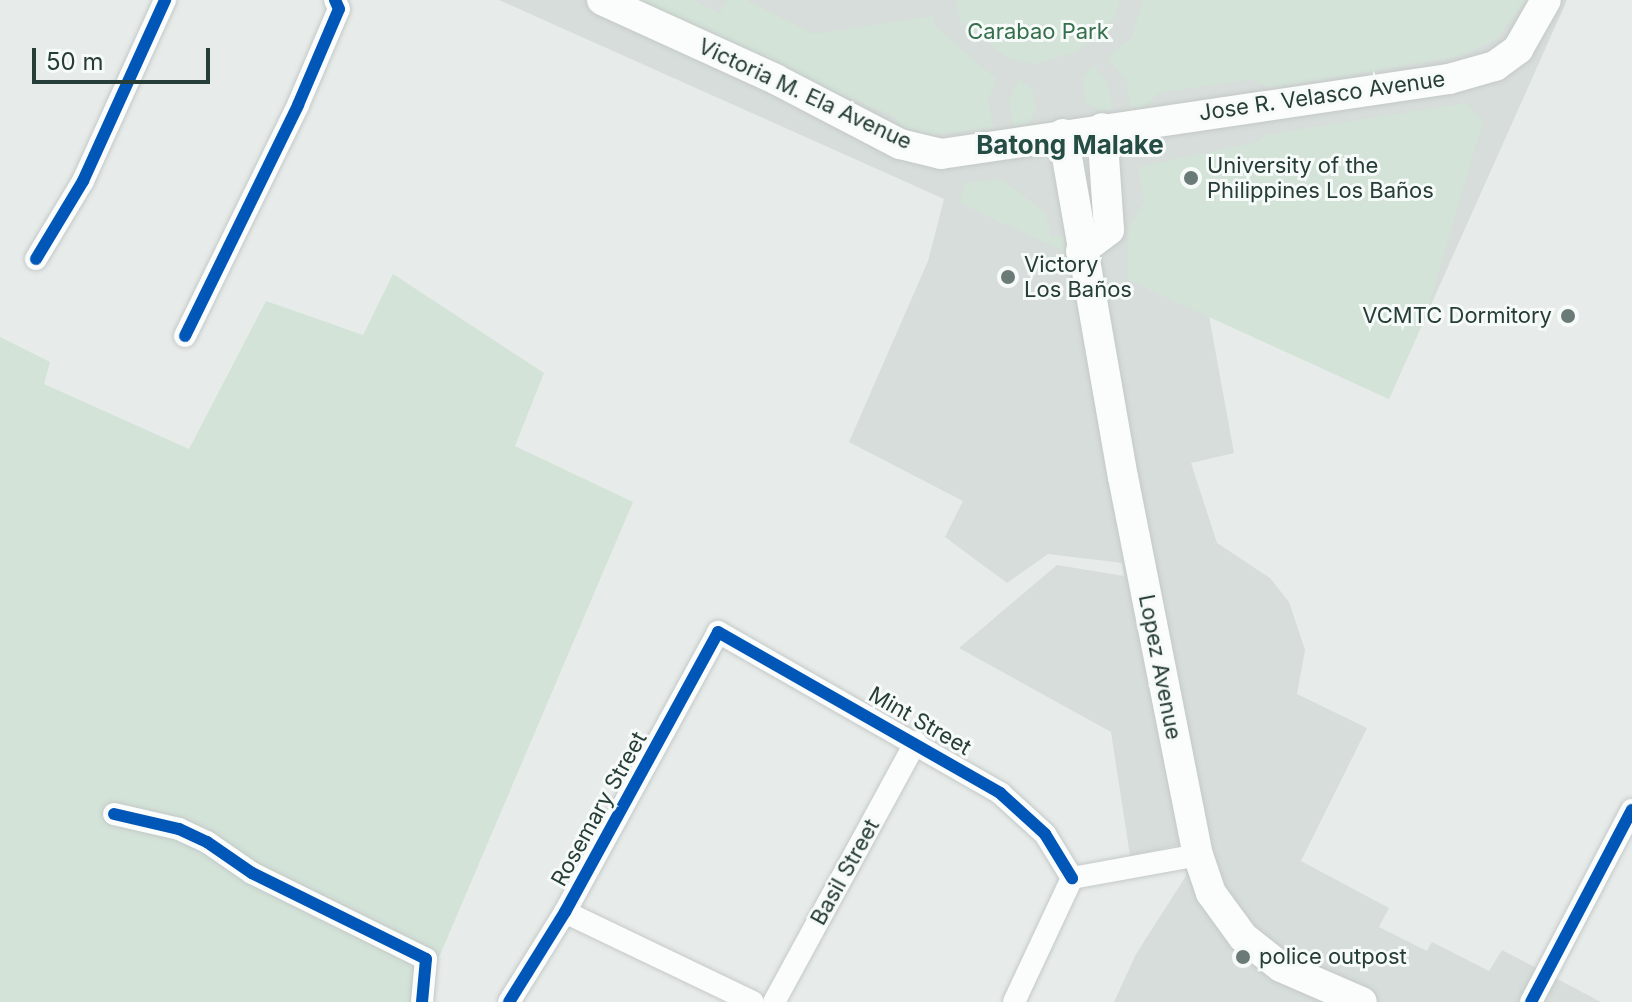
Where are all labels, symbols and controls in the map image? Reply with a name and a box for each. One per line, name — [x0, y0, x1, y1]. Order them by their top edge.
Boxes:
park label: Carabao Park — [967, 19, 1109, 45]
scale bar — [36, 32, 214, 82]
street label: Victoria M. Ela Avenue — [694, 33, 916, 155]
text: 50 m — [46, 47, 104, 76]
street label: Jose R. Velasco Avenue — [1197, 66, 1447, 126]
district label: Batong Malake — [976, 129, 1164, 161]
place label: University of the Philippines Los Baños — [1207, 152, 1434, 204]
marker: University of the Philippines Los Baños — [1182, 169, 1200, 187]
place label: Victory Los Baños — [1024, 251, 1132, 302]
marker: Victory Los Baños — [999, 268, 1017, 286]
place label: VCMTC Dormitory — [1362, 303, 1552, 329]
marker: VCMTC Dormitory — [1559, 307, 1577, 325]
street label: Lopez Avenue — [1133, 592, 1187, 742]
street label: Mint Street — [864, 681, 976, 761]
street label: Rosemary Street — [546, 727, 652, 891]
street label: Basil Street — [805, 814, 885, 930]
place label: police outpost — [1259, 944, 1407, 970]
marker: police outpost — [1234, 948, 1252, 966]

